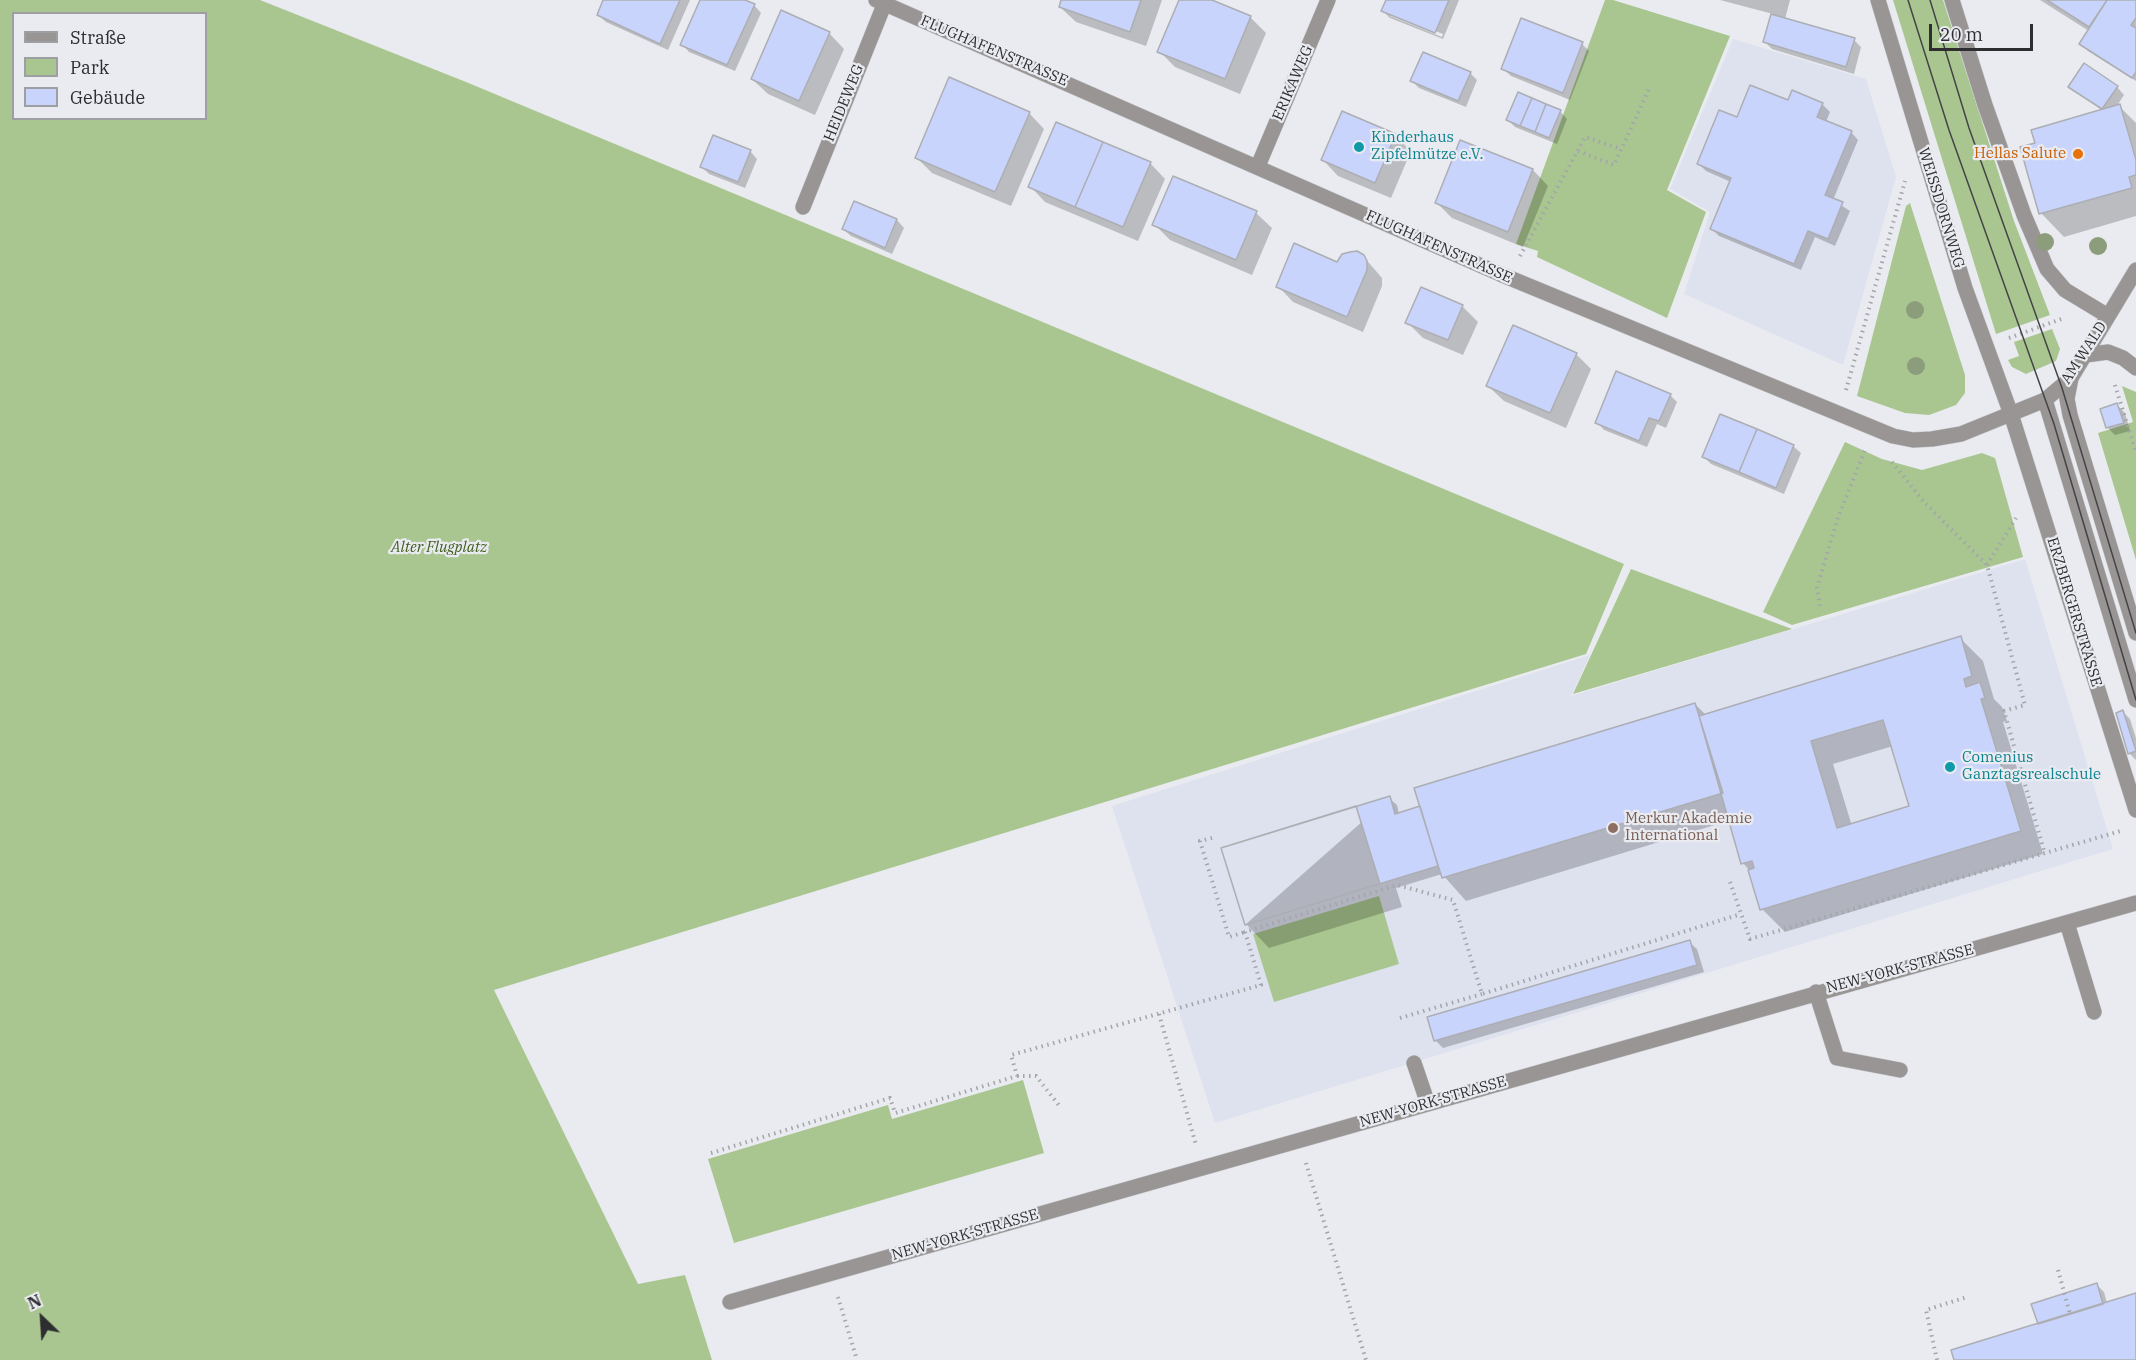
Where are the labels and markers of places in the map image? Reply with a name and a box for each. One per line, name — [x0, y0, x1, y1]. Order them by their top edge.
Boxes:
place label: Kinderhaus Zipfelmütze e.V. — [1371, 129, 1484, 164]
marker: Kinderhaus Zipfelmütze e.V. — [1352, 140, 1366, 154]
place label: Hellas Salute — [1974, 145, 2066, 163]
marker: Hellas Salute — [2071, 147, 2085, 161]
place label: Comenius Ganztagsrealschule — [1962, 749, 2101, 784]
marker: Comenius Ganztagsrealschule — [1943, 760, 1957, 774]
place label: Merkur Akademie International — [1625, 810, 1752, 845]
marker: Merkur Akademie International — [1606, 821, 1620, 835]

